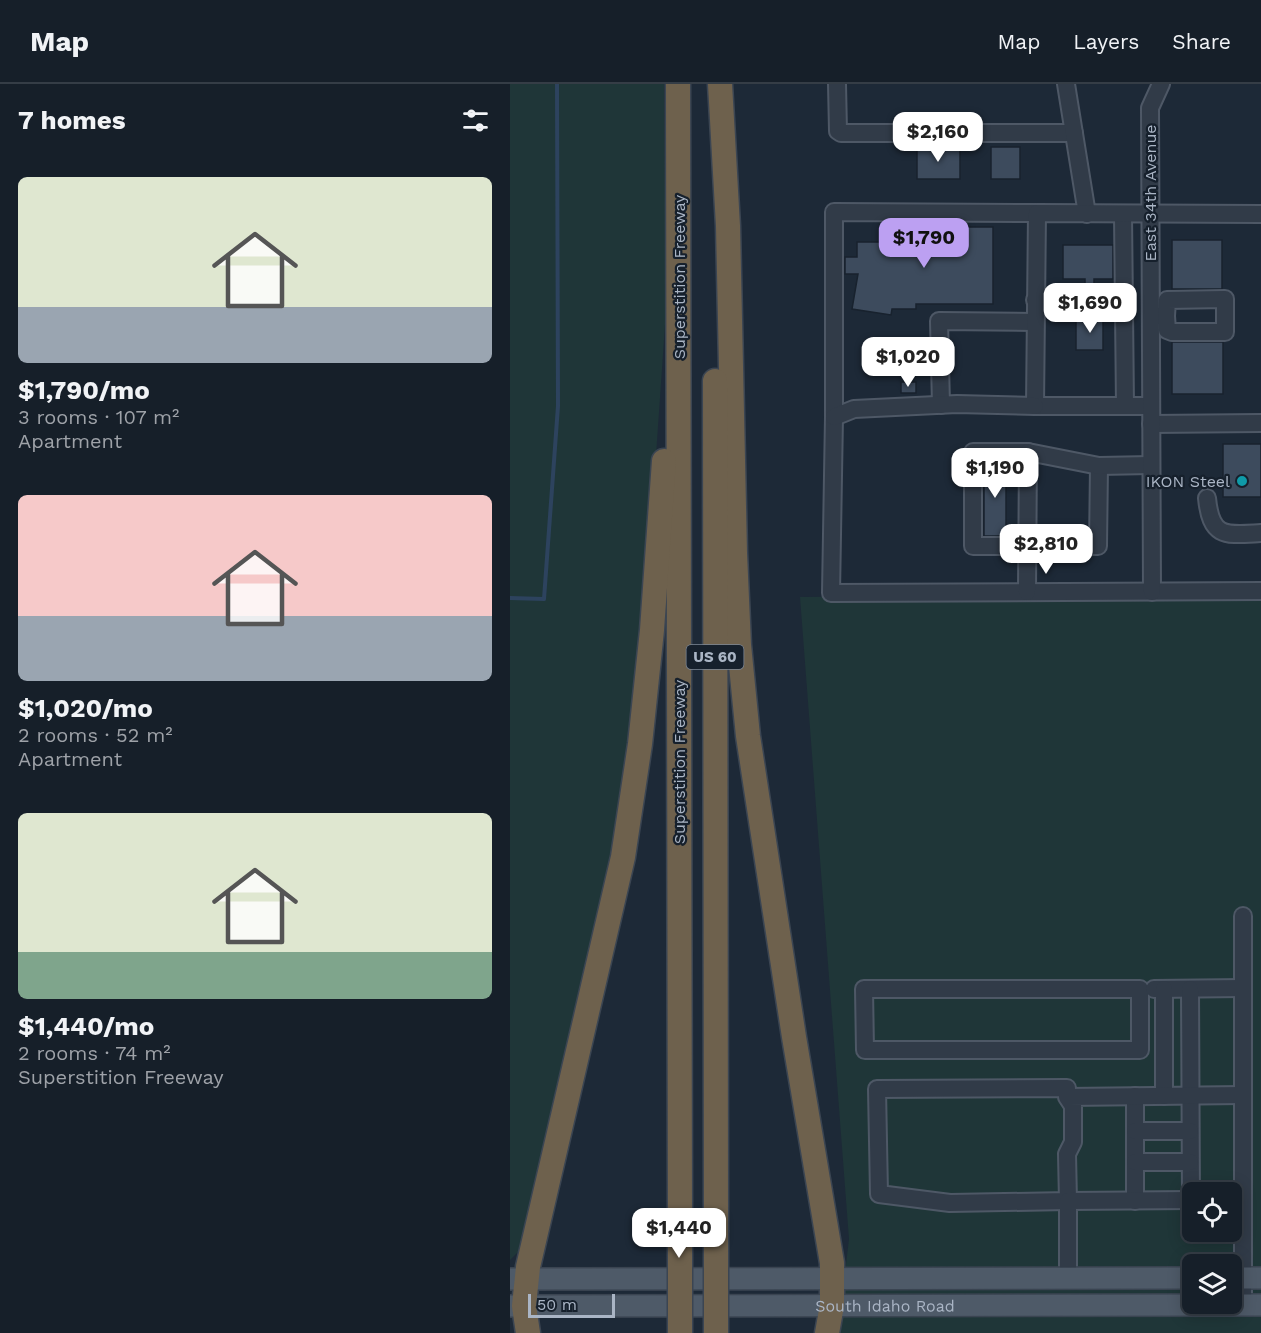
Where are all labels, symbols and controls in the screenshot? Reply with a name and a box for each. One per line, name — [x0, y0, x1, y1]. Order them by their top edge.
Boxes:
text: Map — [30, 25, 89, 58]
text: Map — [997, 29, 1040, 54]
text: Layers — [1073, 29, 1139, 54]
text: Share — [1172, 29, 1231, 54]
icon: filters — [459, 104, 492, 137]
text: 7 homes — [18, 105, 126, 135]
pin: $2,160 — [889, 112, 987, 163]
text: $2,160 — [907, 119, 969, 143]
street label: East 34th Avenue — [1141, 125, 1160, 261]
street label: Superstition Freeway — [670, 194, 689, 359]
icon: home — [201, 216, 309, 324]
pin: $1,790 — [875, 218, 973, 269]
text: $1,790 — [893, 225, 955, 249]
pin: $1,690 — [1041, 283, 1139, 334]
text: $1,690 — [1058, 290, 1122, 314]
pin: $1,020 — [859, 337, 957, 388]
text: $1,020 — [876, 344, 940, 368]
text: $1,790/mo — [18, 375, 150, 405]
text: 3 rooms · 107 m² — [18, 405, 179, 429]
text: Apartment — [18, 429, 122, 453]
pin: $1,190 — [946, 448, 1044, 499]
text: $1,190 — [965, 455, 1025, 479]
place label: IKON Steel — [1146, 472, 1230, 491]
marker: IKON Steel — [1235, 474, 1249, 488]
pin: $2,810 — [997, 524, 1095, 575]
text: $2,810 — [1014, 531, 1078, 555]
icon: home — [201, 534, 309, 642]
road number: US 60 — [686, 645, 744, 669]
street label: Superstition Freeway — [670, 679, 689, 844]
text: $1,020/mo — [18, 693, 153, 723]
text: 2 rooms · 52 m² — [18, 723, 173, 747]
text: Apartment — [18, 747, 122, 771]
icon: home — [201, 852, 309, 960]
text: $1,440/mo — [18, 1011, 154, 1041]
text: 2 rooms · 74 m² — [18, 1041, 171, 1065]
text: Superstition Freeway — [18, 1065, 224, 1089]
map controls — [1182, 1182, 1242, 1314]
button: locate — [1182, 1182, 1242, 1242]
pin: $1,440 — [630, 1208, 728, 1259]
text: $1,440 — [646, 1215, 712, 1239]
button: layers — [1182, 1254, 1242, 1314]
scale bar — [528, 1291, 615, 1318]
text: 50 m — [537, 1295, 577, 1314]
street label: South Idaho Road — [815, 1296, 955, 1315]

